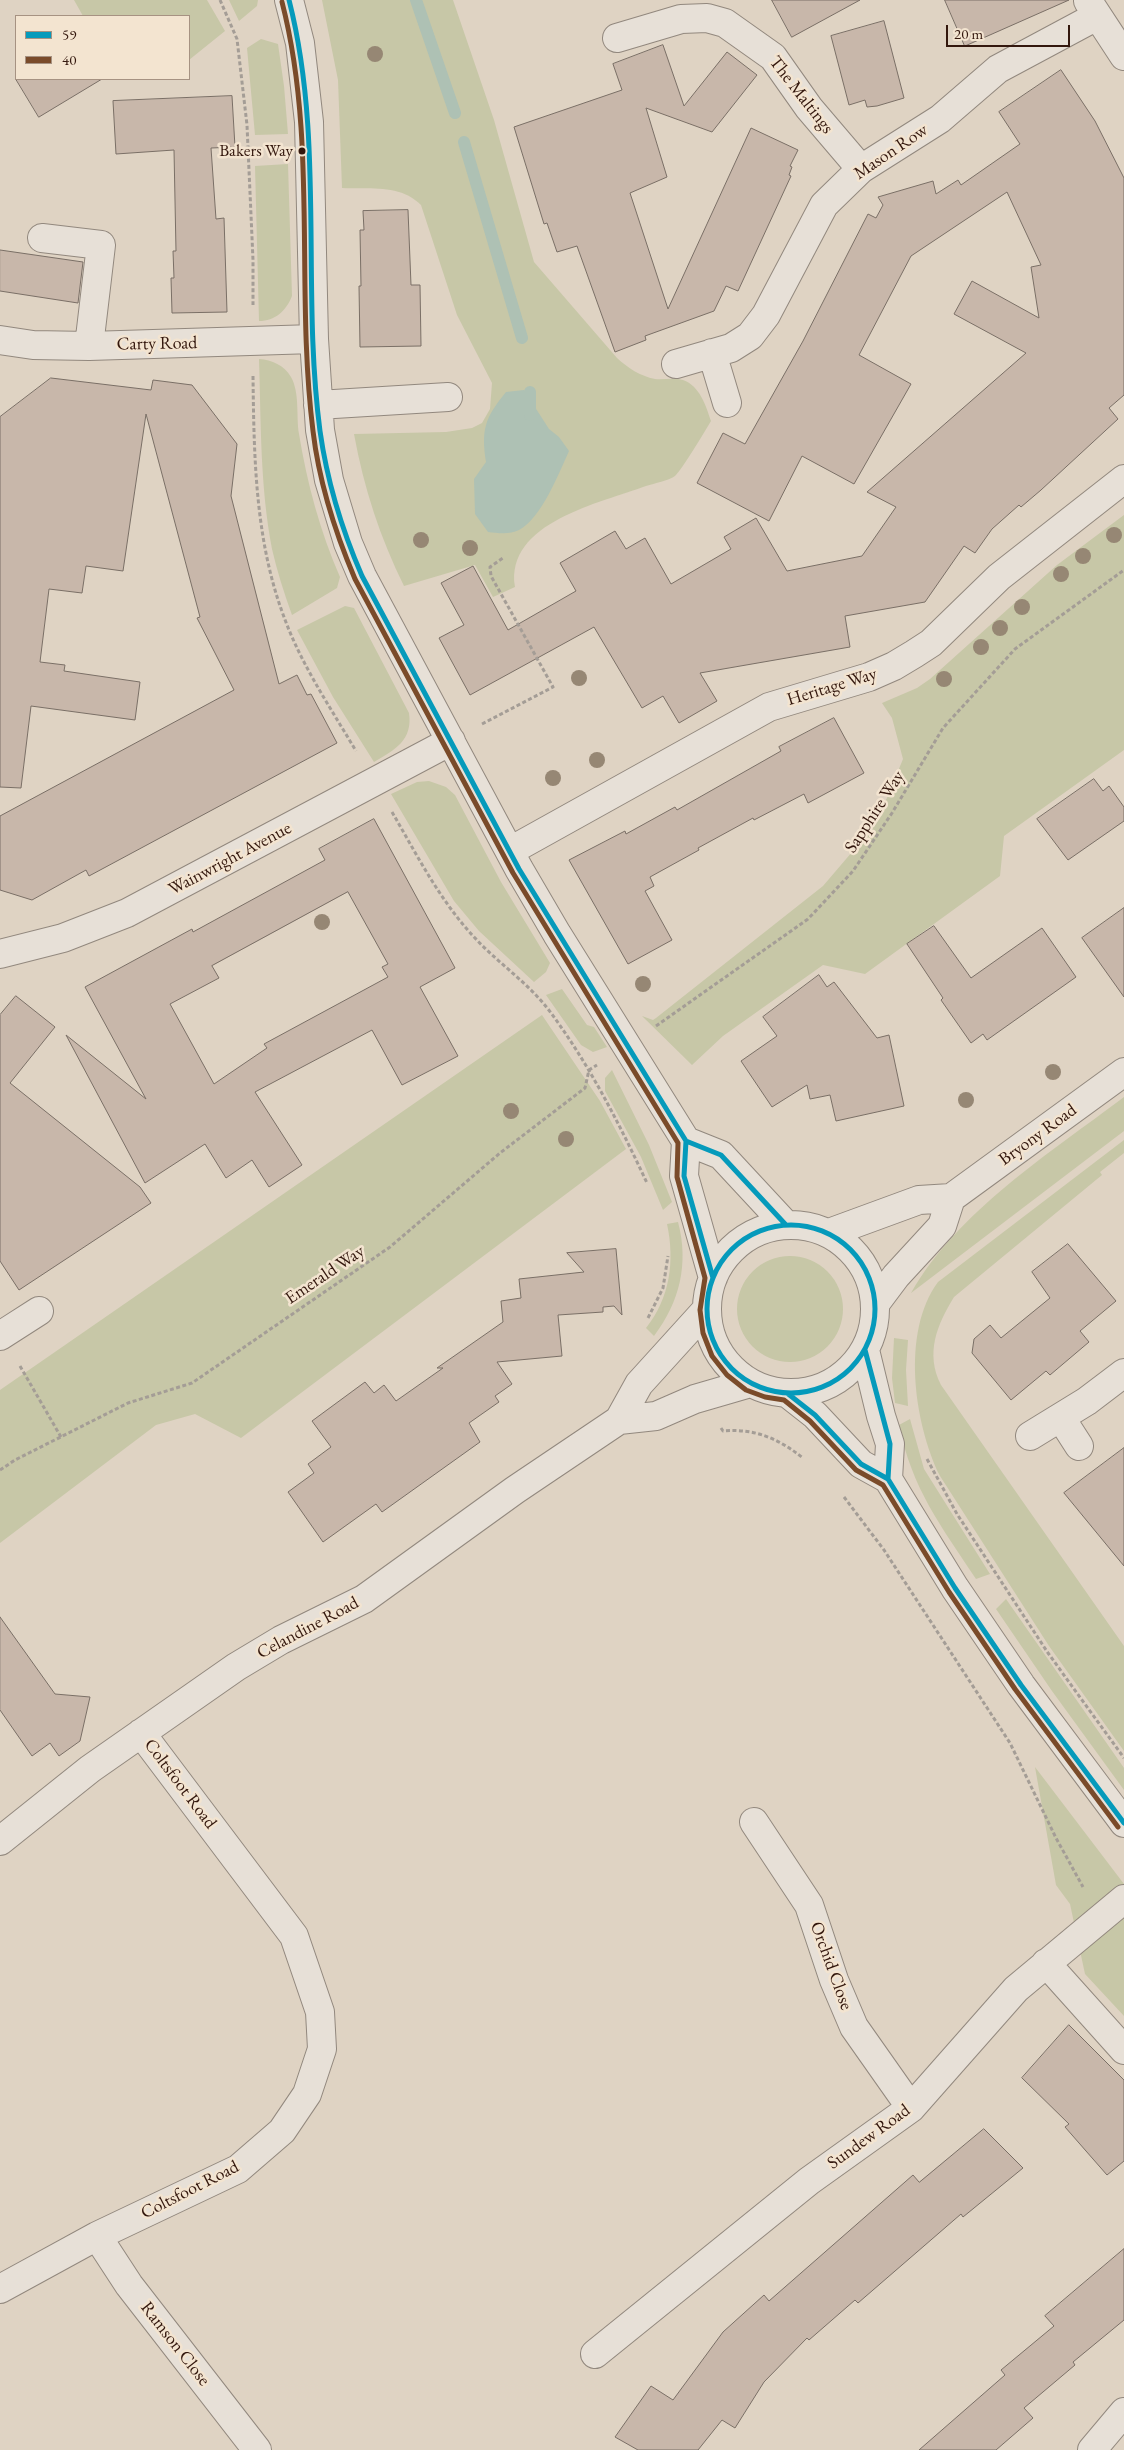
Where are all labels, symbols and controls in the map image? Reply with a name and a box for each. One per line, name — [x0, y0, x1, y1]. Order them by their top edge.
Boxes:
legend — [15, 15, 190, 80]
scale bar — [949, 15, 1073, 47]
text: 20 m — [954, 24, 983, 43]
text: 59 — [62, 25, 76, 44]
text: 40 — [62, 50, 76, 69]
street label: The Maltings — [764, 52, 838, 138]
street label: Mason Row — [850, 119, 932, 185]
place label: Bakers Way — [219, 141, 293, 161]
marker: Bakers Way — [297, 146, 307, 156]
street label: Carty Road — [116, 332, 198, 356]
street label: Heritage Way — [784, 663, 880, 711]
street label: Sapphire Way — [840, 767, 910, 857]
street label: Wainwright Avenue — [165, 818, 295, 900]
street label: Bryony Road — [995, 1100, 1081, 1170]
street label: Emerald Way — [281, 1241, 369, 1309]
street label: Celandine Road — [253, 1592, 363, 1664]
street label: Coltsfoot Road — [139, 1735, 221, 1833]
street label: Orchid Close — [805, 1919, 857, 2013]
street label: Sundew Road — [823, 2100, 915, 2174]
street label: Coltsfoot Road — [137, 2156, 243, 2224]
street label: Ramson Close — [135, 2298, 215, 2390]

